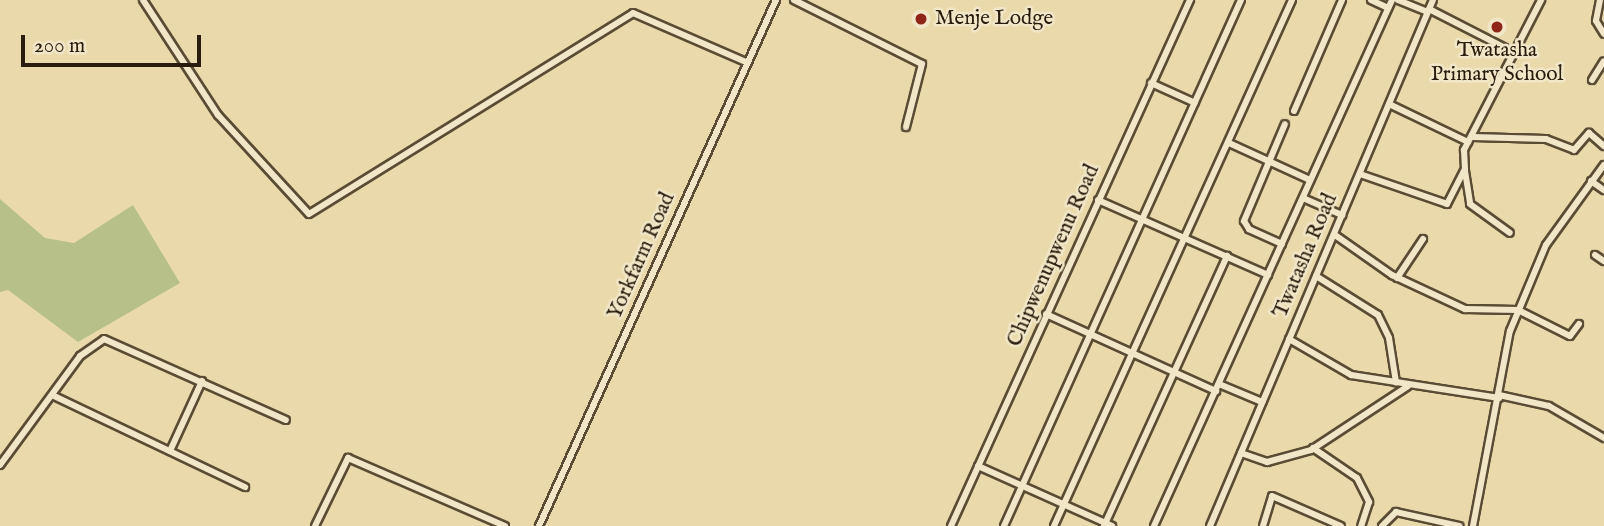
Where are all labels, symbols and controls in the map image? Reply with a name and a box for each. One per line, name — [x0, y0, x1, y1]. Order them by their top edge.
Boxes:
place label: Menje Lodge — [935, 6, 1053, 32]
marker: Menje Lodge — [913, 11, 929, 27]
marker: Twatasha Primary School — [1489, 19, 1505, 35]
scale bar — [24, 21, 205, 65]
text: 200 m — [34, 33, 85, 60]
place label: Twatasha Primary School — [1431, 38, 1563, 88]
street label: Chipwenupwenu Road — [1003, 161, 1105, 351]
street label: Yorkfarm Road — [603, 189, 681, 323]
street label: Twatasha Road — [1269, 190, 1343, 322]

